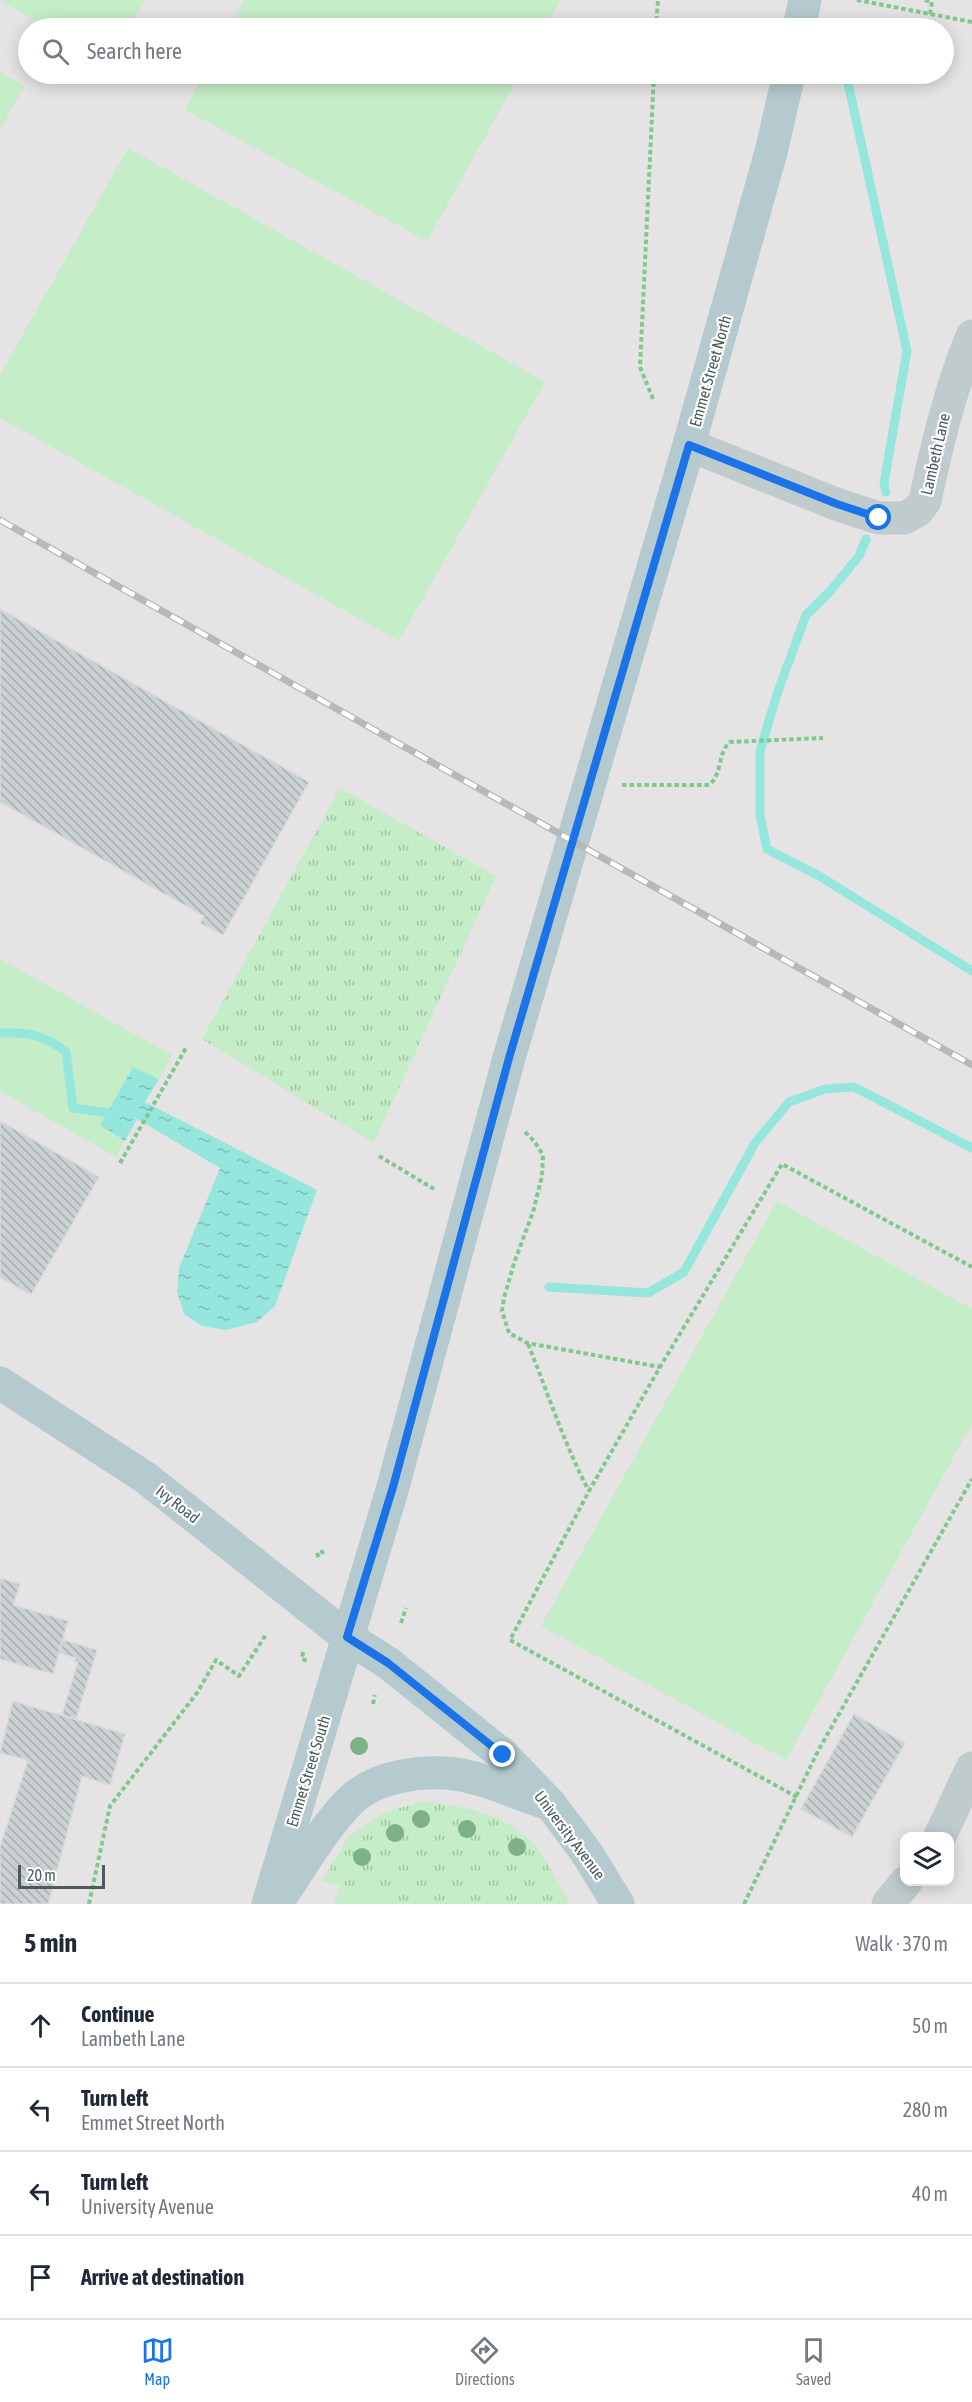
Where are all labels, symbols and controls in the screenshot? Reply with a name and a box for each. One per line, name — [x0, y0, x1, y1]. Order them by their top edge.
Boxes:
search box — [18, 18, 954, 84]
icon: search — [39, 35, 72, 68]
text: Search here — [87, 38, 182, 64]
street label: Emmet Street North — [685, 313, 735, 429]
street label: Lambeth Lane — [917, 411, 953, 497]
route start — [865, 504, 891, 530]
street label: Ivy Road — [152, 1482, 203, 1527]
street label: Emmet Street South — [282, 1713, 334, 1829]
route end — [489, 1741, 515, 1767]
street label: University Avenue — [530, 1787, 609, 1883]
map controls — [900, 1832, 954, 1886]
button: layers — [900, 1832, 954, 1886]
scale bar — [18, 1862, 105, 1890]
text: 20 m — [27, 1866, 56, 1884]
text: 5 min — [24, 1928, 77, 1958]
text: Walk · 370 m — [856, 1932, 948, 1955]
text: Continue — [81, 2001, 155, 2027]
icon: ahead — [24, 2009, 57, 2042]
text: 50 m — [912, 2014, 948, 2037]
text: Lambeth Lane — [81, 2027, 185, 2050]
text: Turn left — [81, 2085, 148, 2111]
icon: left — [24, 2093, 57, 2126]
text: 280 m — [903, 2098, 948, 2121]
text: Emmet Street North — [81, 2111, 225, 2134]
text: Turn left — [81, 2169, 148, 2195]
icon: left — [24, 2177, 57, 2210]
text: 40 m — [912, 2182, 948, 2205]
text: University Avenue — [81, 2195, 214, 2218]
icon: arrive — [24, 2261, 57, 2294]
text: Arrive at destination — [81, 2264, 244, 2290]
tab: Map — [141, 2334, 174, 2388]
tab: Directions — [455, 2334, 515, 2388]
tab: Saved — [796, 2334, 831, 2388]

